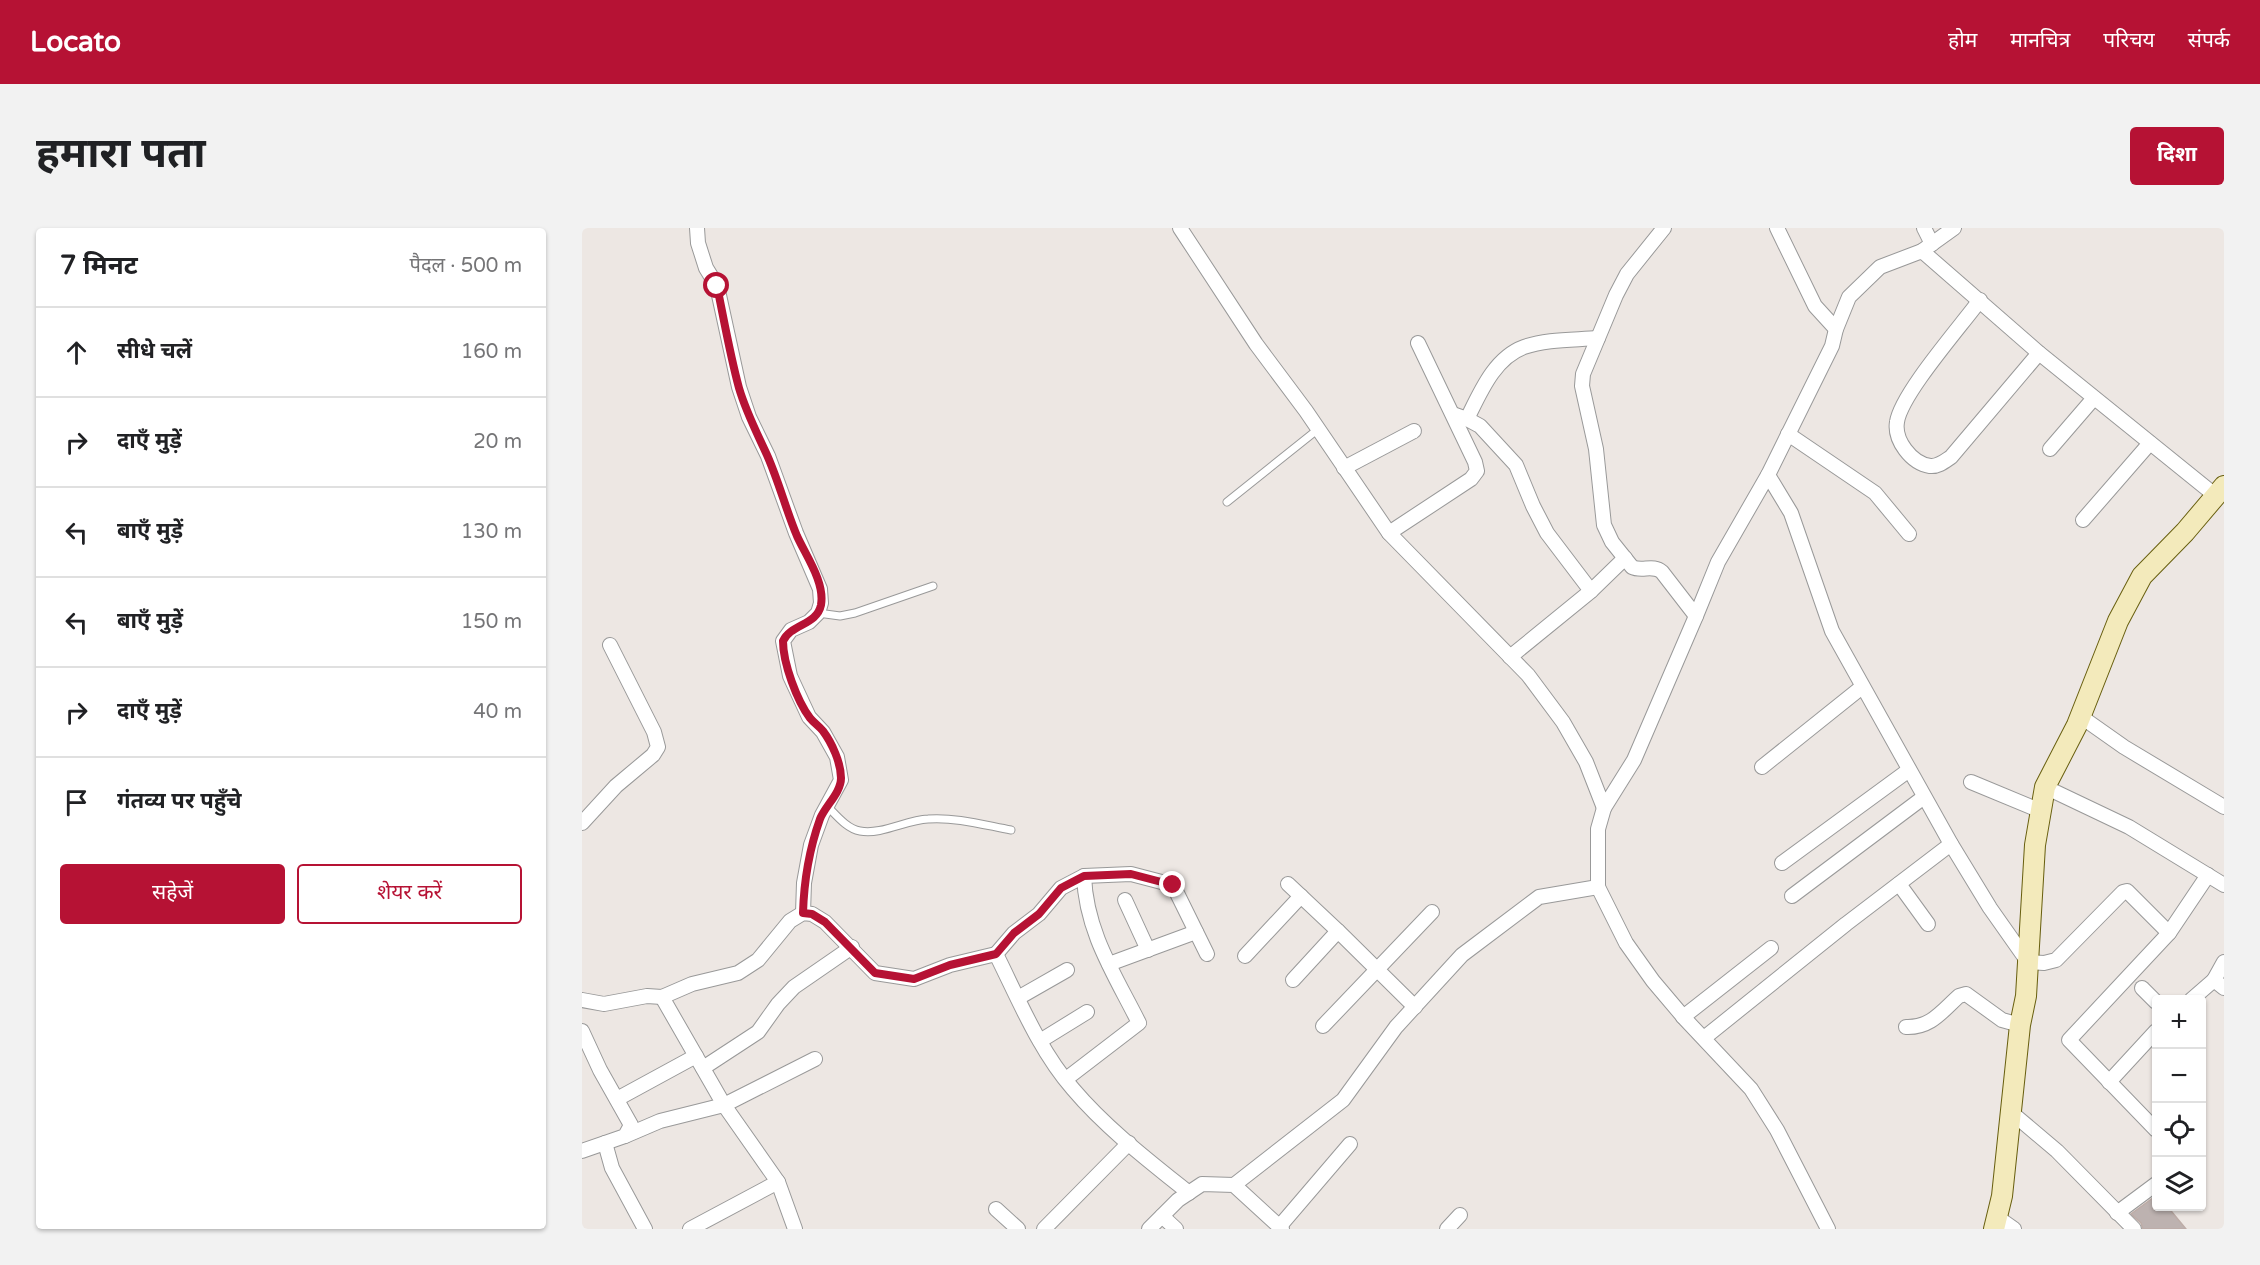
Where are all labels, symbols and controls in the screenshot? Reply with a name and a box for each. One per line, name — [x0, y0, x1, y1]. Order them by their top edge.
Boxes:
text: Locato — [30, 25, 121, 59]
text: होम — [1948, 28, 1977, 53]
text: मानचित्र — [2010, 28, 2070, 53]
text: परिचय — [2103, 28, 2155, 53]
text: संपर्क — [2188, 28, 2230, 53]
button: दिशा — [2130, 127, 2224, 185]
text: हमारा पता — [36, 128, 206, 179]
text: 7 मिनट — [60, 250, 138, 281]
text: पैदल · 500 m — [410, 254, 522, 278]
route start — [703, 272, 729, 298]
icon: ahead — [60, 336, 93, 369]
text: सीधे चलें — [117, 338, 192, 364]
text: 160 m — [461, 340, 522, 364]
icon: right — [60, 426, 93, 459]
text: दाएँ मुड़ें — [117, 428, 182, 454]
text: 20 m — [473, 430, 522, 454]
icon: left — [60, 516, 93, 549]
text: बाएँ मुड़ें — [117, 518, 183, 544]
text: 130 m — [461, 520, 522, 544]
icon: left — [60, 606, 93, 639]
text: बाएँ मुड़ें — [117, 608, 183, 634]
text: 150 m — [461, 610, 522, 634]
icon: right — [60, 696, 93, 729]
text: दाएँ मुड़ें — [117, 698, 182, 724]
text: 40 m — [473, 700, 522, 724]
icon: arrive — [60, 786, 93, 819]
text: गंतव्य पर पहुँचे — [117, 788, 242, 814]
button: सहेजें — [60, 864, 285, 924]
button: शेयर करें — [297, 864, 522, 924]
route end — [1159, 871, 1185, 897]
map controls — [2152, 995, 2206, 1211]
button: + — [2152, 995, 2206, 1049]
button: − — [2152, 1049, 2206, 1103]
button: locate — [2152, 1103, 2206, 1157]
button: layers — [2152, 1157, 2206, 1211]

